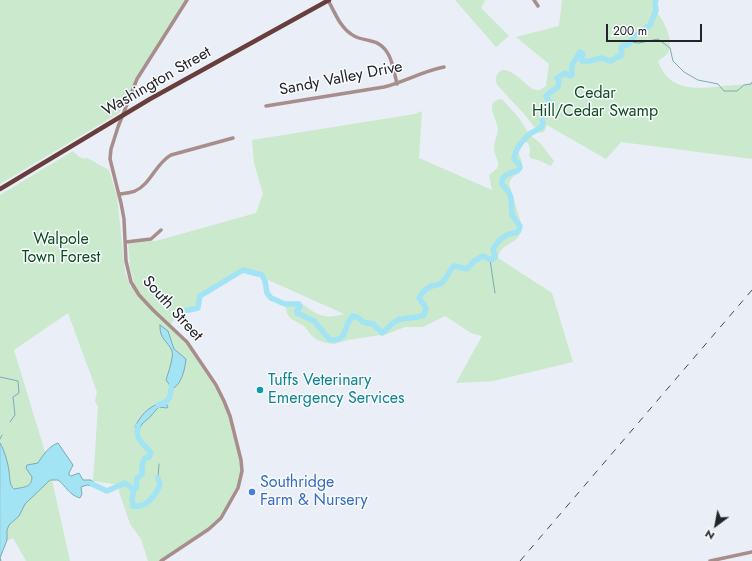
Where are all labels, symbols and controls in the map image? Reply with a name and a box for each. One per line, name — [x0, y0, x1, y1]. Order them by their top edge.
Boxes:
scale bar — [608, 16, 704, 42]
text: 200 m — [613, 22, 647, 40]
street label: Washington Street — [99, 43, 215, 121]
street label: Sandy Valley Drive — [278, 58, 404, 100]
park label: Cedar Hill/Cedar Swamp — [532, 84, 658, 122]
park label: Walpole Town Forest — [22, 230, 100, 268]
street label: South Street — [138, 272, 206, 346]
place label: Tuffs Veterinary Emergency Services — [268, 371, 405, 409]
marker: Tuffs Veterinary Emergency Services — [255, 385, 265, 395]
place label: Southridge Farm & Nursery — [260, 473, 368, 511]
marker: Southridge Farm & Nursery — [247, 487, 257, 497]
north arrow — [696, 505, 736, 545]
text: N — [702, 526, 718, 544]

